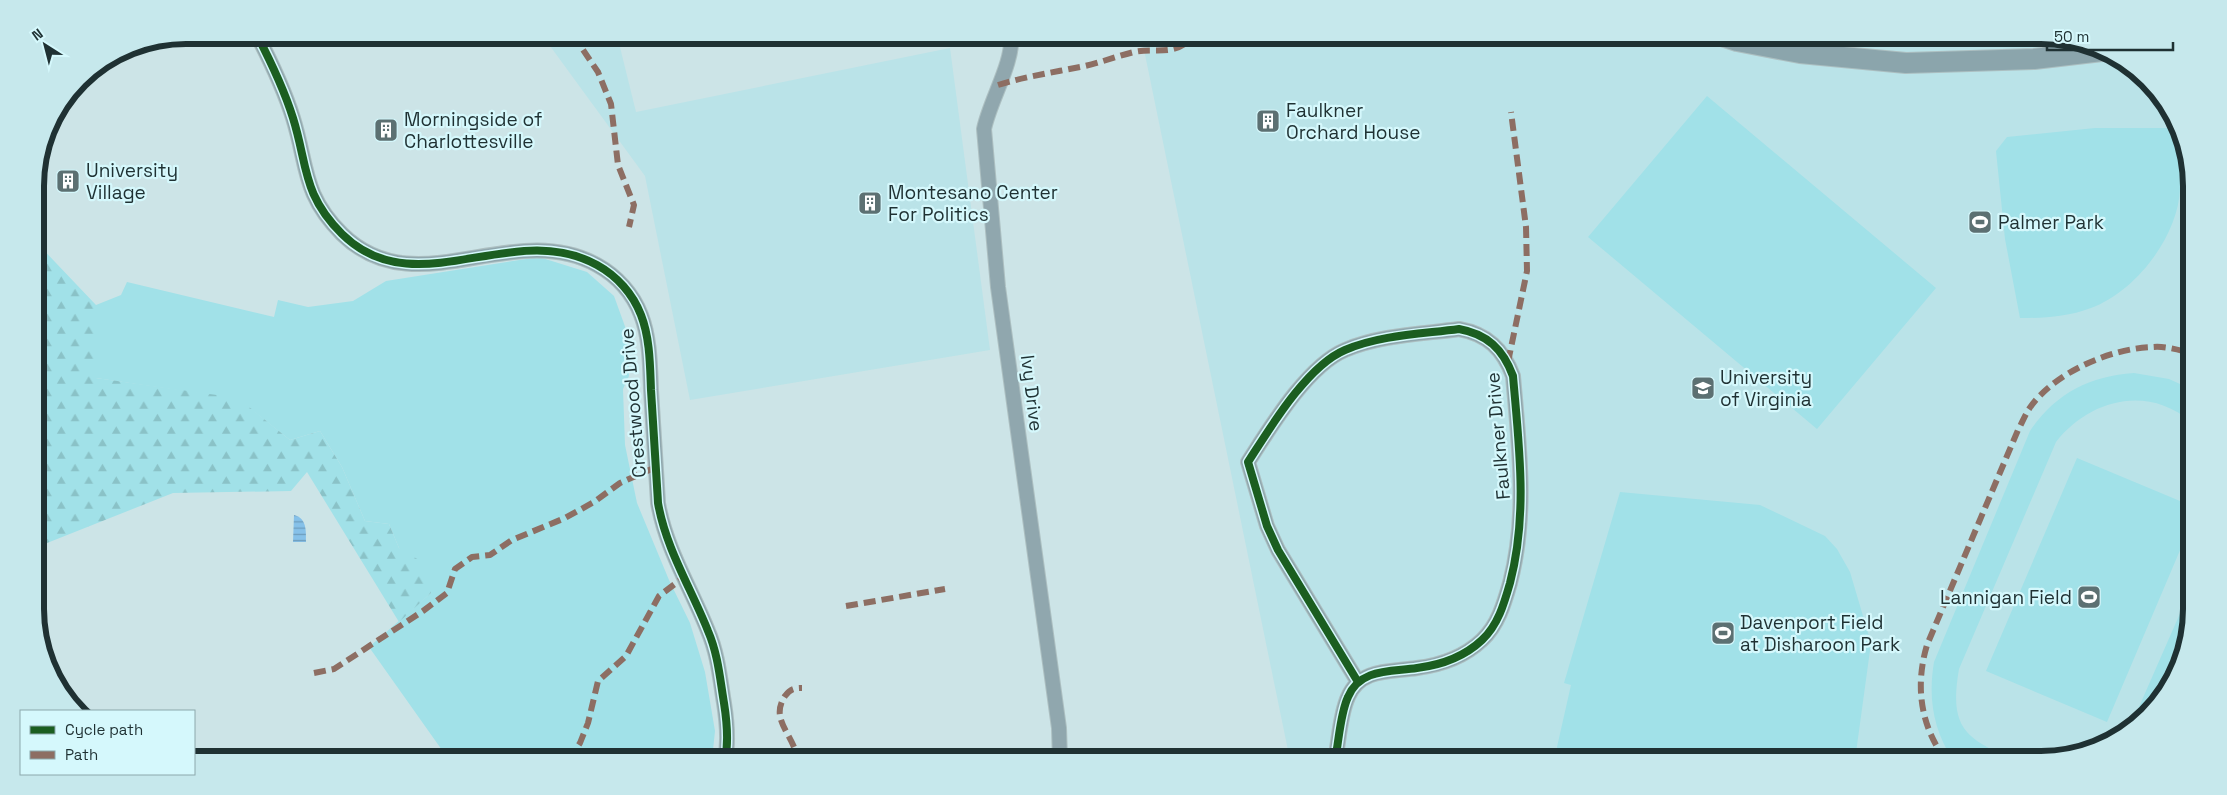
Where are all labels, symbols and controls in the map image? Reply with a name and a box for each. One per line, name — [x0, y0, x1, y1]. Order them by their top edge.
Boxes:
north arrow — [20, 20, 70, 70]
scale bar — [2047, 20, 2173, 52]
text: N — [28, 24, 46, 45]
text: 50 m — [2054, 27, 2089, 46]
place label: Faulkner Orchard House — [1286, 98, 1421, 145]
place label: Morningside of Charlottesville — [404, 107, 542, 154]
building icon: Faulkner Orchard House — [1255, 108, 1281, 134]
building icon: Morningside of Charlottesville — [373, 117, 399, 143]
place label: University Village — [86, 158, 178, 205]
building icon: University Village — [55, 168, 81, 194]
place label: Montesano Center For Politics — [888, 180, 1058, 227]
building icon: Montesano Center For Politics — [857, 190, 883, 216]
sports icon: Palmer Park — [1967, 209, 1993, 235]
place label: Palmer Park — [1998, 210, 2104, 235]
street label: Crestwood Drive — [614, 327, 652, 479]
street label: Ivy Drive — [1015, 353, 1049, 433]
place label: University of Virginia — [1720, 365, 1812, 412]
street label: Faulkner Drive — [1480, 371, 1516, 501]
school or university icon: University of Virginia — [1690, 375, 1716, 401]
sports icon: Lannigan Field — [2076, 584, 2102, 610]
place label: Lannigan Field — [1940, 585, 2072, 610]
place label: Davenport Field at Disharoon Park — [1740, 610, 1900, 657]
sports icon: Davenport Field at Disharoon Park — [1710, 620, 1736, 646]
legend — [20, 710, 195, 775]
text: Cycle path — [65, 720, 143, 739]
text: Path — [65, 745, 98, 764]

